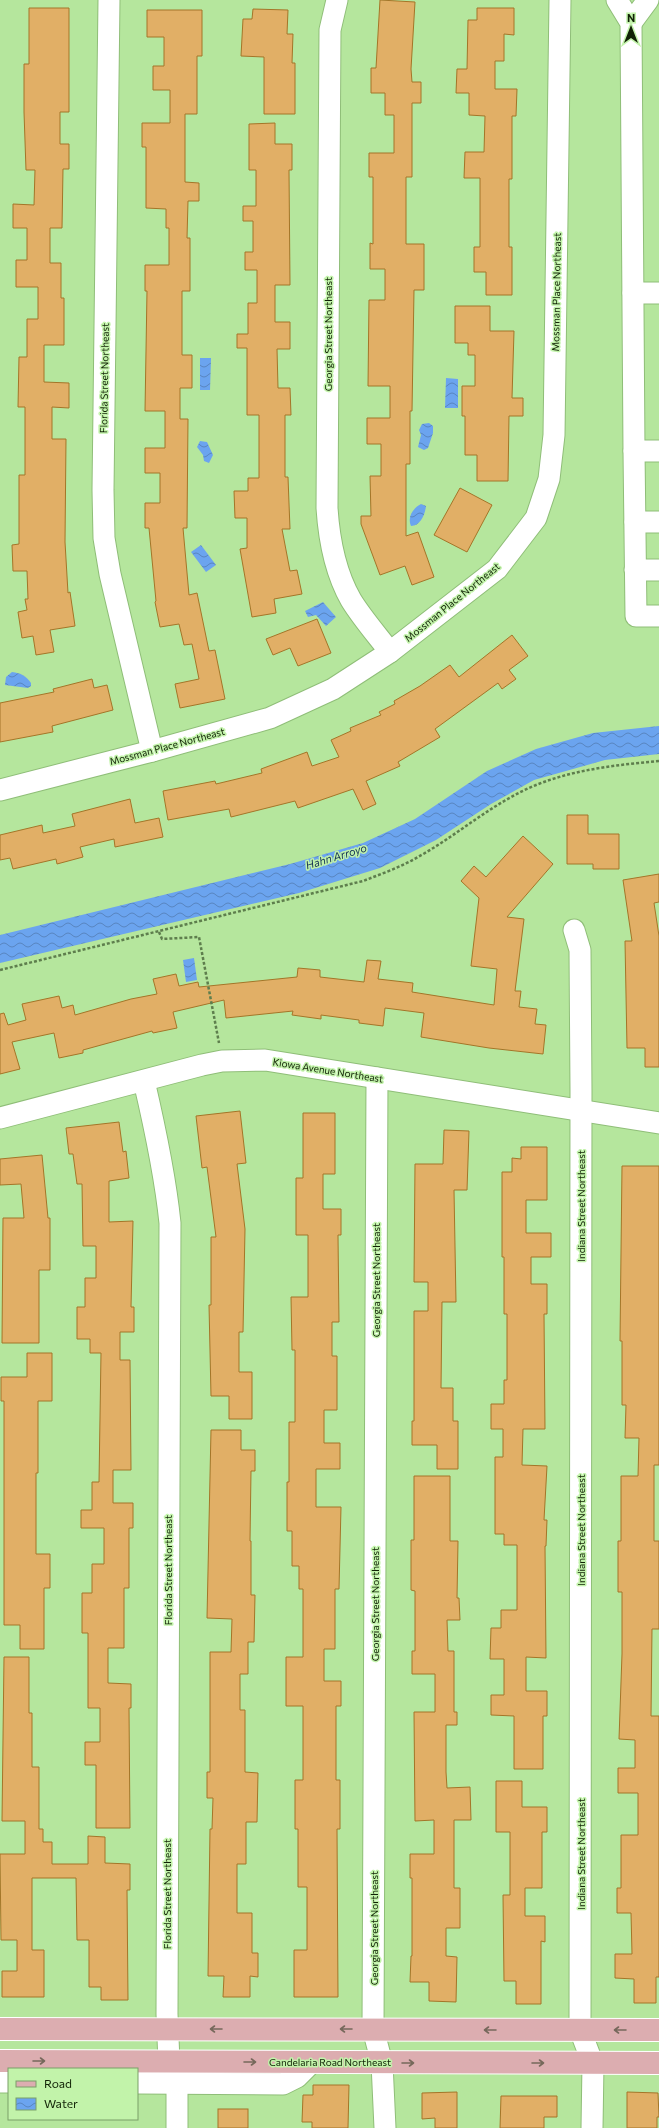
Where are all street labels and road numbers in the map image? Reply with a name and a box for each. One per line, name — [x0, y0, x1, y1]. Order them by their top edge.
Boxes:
street label: Mossman Place Northeast — [549, 233, 563, 351]
street label: Georgia Street Northeast — [322, 277, 334, 391]
street label: Florida Street Northeast — [97, 323, 111, 433]
street label: Mossman Place Northeast — [402, 560, 502, 644]
street label: Mossman Place Northeast — [108, 725, 226, 767]
street label: Kiowa Avenue Northeast — [272, 1055, 384, 1085]
street label: Indiana Street Northeast — [575, 1150, 587, 1262]
street label: Georgia Street Northeast — [370, 1223, 382, 1337]
street label: Indiana Street Northeast — [575, 1474, 587, 1586]
street label: Florida Street Northeast — [162, 1515, 174, 1625]
street label: Georgia Street Northeast — [369, 1547, 381, 1661]
street label: Indiana Street Northeast — [575, 1798, 587, 1910]
street label: Florida Street Northeast — [161, 1839, 173, 1949]
street label: Georgia Street Northeast — [368, 1871, 380, 1985]
street label: Candelaria Road Northeast — [269, 2056, 391, 2068]

